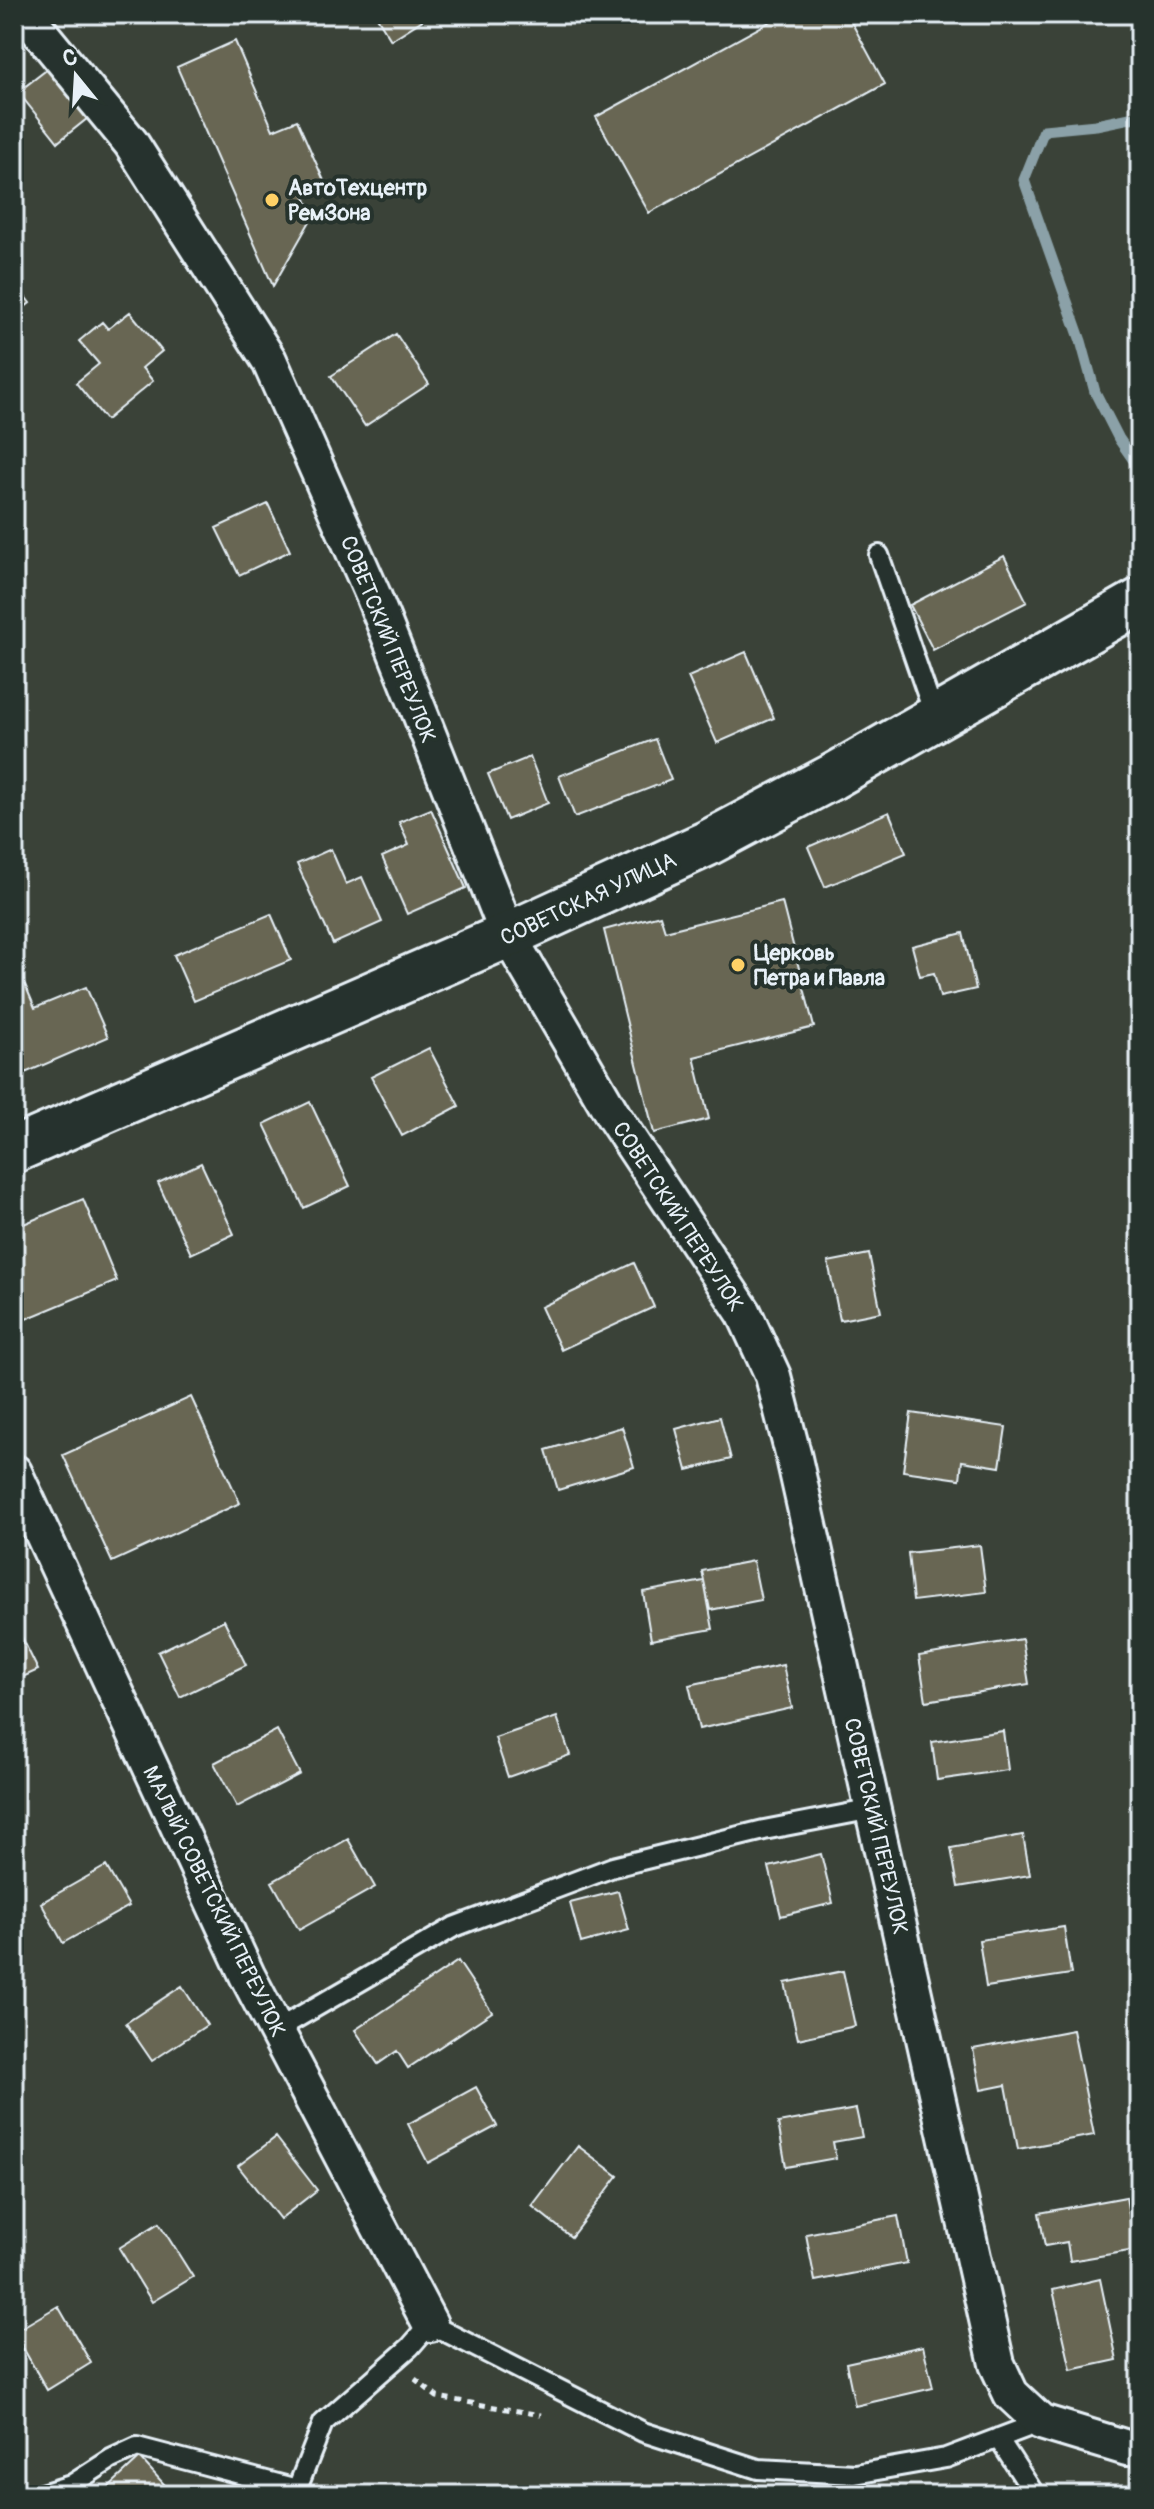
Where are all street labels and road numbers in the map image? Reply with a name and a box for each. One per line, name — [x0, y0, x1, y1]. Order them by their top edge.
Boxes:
street label: СОВЕТСКИЙ ПЕРЕУЛОК — [334, 532, 442, 747]
street label: СОВЕТСКАЯ УЛИЦА — [496, 846, 681, 952]
street label: СОВЕТСКИЙ ПЕРЕУЛОК — [606, 1116, 750, 1317]
street label: СОВЕТСКИЙ ПЕРЕУЛОК — [838, 1715, 915, 1937]
street label: МАЛЫЙ СОВЕТСКИЙ ПЕРЕУЛОК — [136, 1761, 292, 2042]

